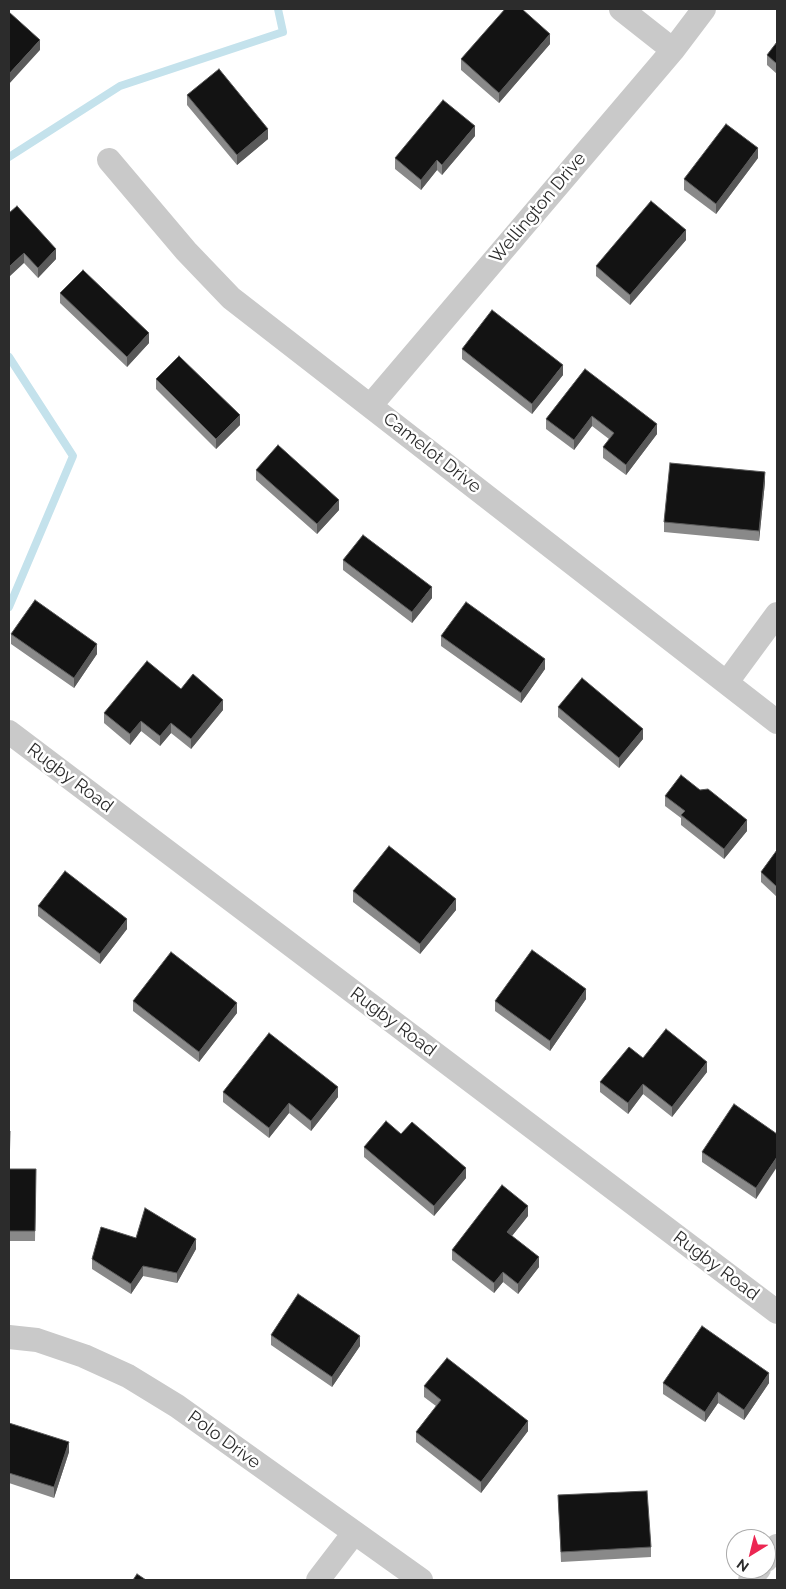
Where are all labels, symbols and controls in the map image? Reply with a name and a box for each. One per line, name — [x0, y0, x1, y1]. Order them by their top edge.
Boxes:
street label: Wellington Drive — [485, 148, 591, 268]
street label: Camelot Drive — [379, 408, 485, 498]
street label: Rugby Road — [23, 739, 117, 817]
street label: Rugby Road — [346, 983, 440, 1061]
street label: Rugby Road — [669, 1227, 763, 1305]
street label: Polo Drive — [183, 1406, 265, 1474]
north arrow — [726, 1529, 776, 1579]
text: N — [734, 1556, 752, 1575]

